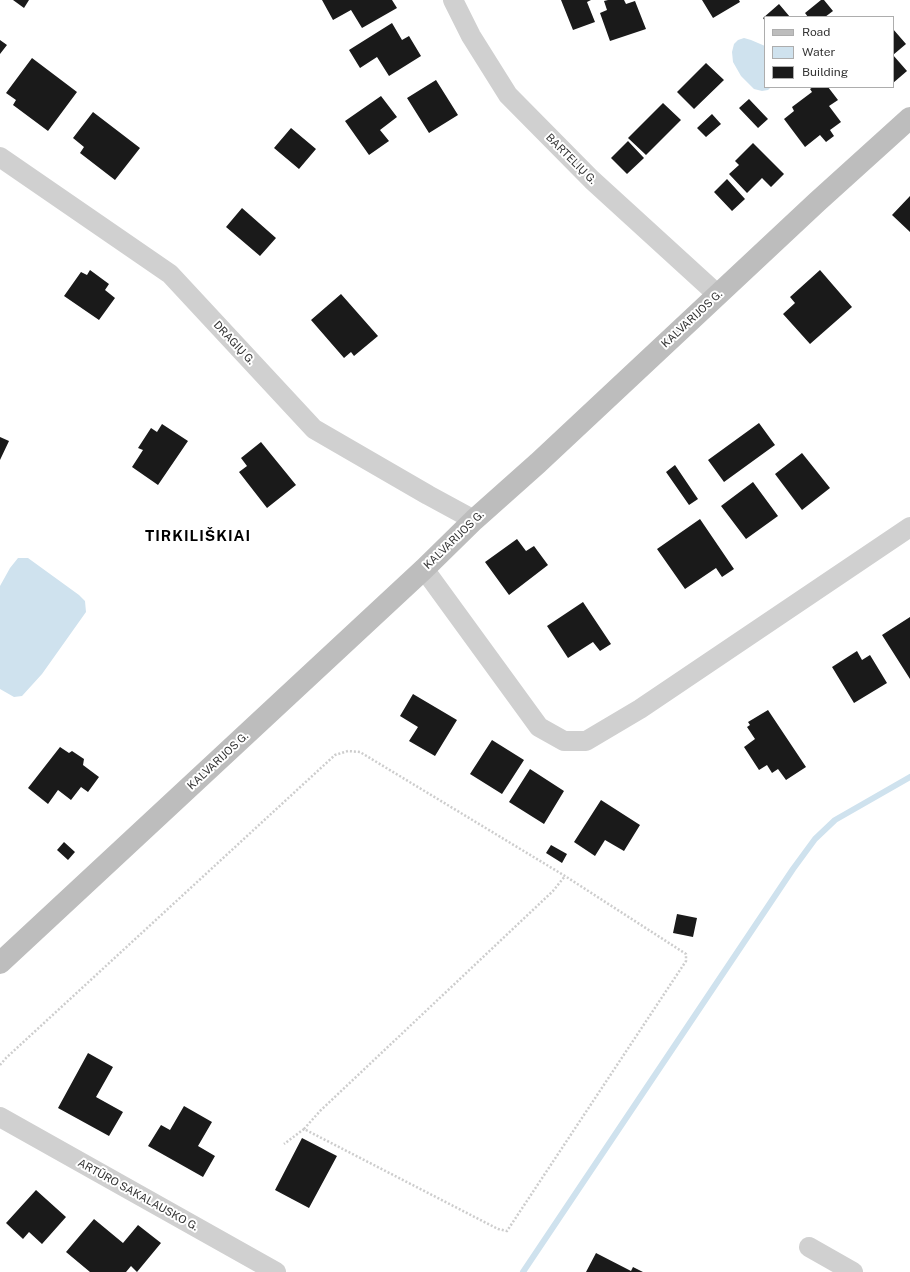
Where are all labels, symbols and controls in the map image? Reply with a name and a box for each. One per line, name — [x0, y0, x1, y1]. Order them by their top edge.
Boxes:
legend — [764, 16, 894, 88]
text: Road — [802, 25, 830, 39]
text: Water — [802, 45, 835, 59]
text: Building — [802, 65, 848, 79]
street label: BARTELIŲ G. — [543, 131, 599, 187]
street label: KALVARIJOS G. — [659, 287, 725, 351]
street label: DRAGIŲ G. — [211, 319, 257, 367]
street label: KALVARIJOS G. — [421, 508, 487, 572]
district label: TIRKILIŠKIAI — [145, 527, 251, 545]
street label: KALVARIJOS G. — [185, 729, 251, 793]
street label: ARTŪRO SAKALAUSKO G. — [75, 1156, 201, 1234]

